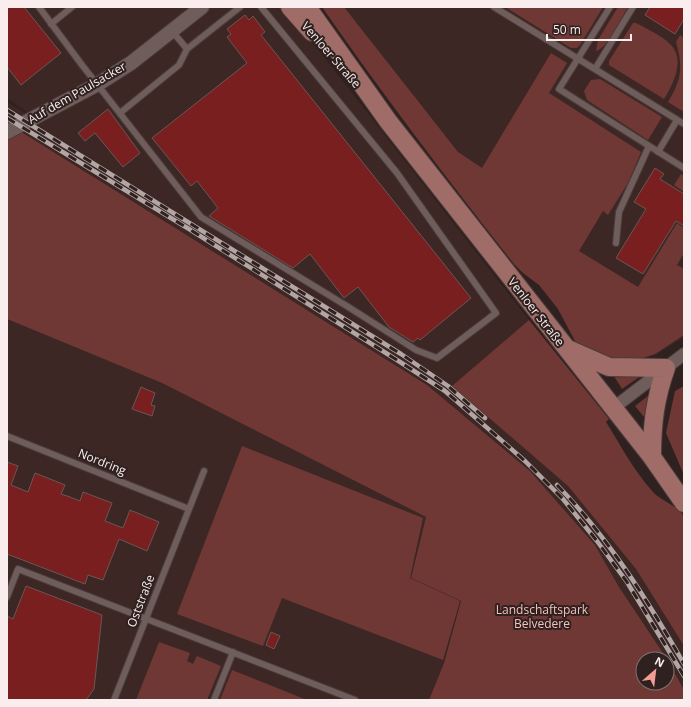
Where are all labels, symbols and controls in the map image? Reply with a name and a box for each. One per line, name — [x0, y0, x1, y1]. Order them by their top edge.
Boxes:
scale bar — [547, 16, 631, 42]
street label: Venloer Straße — [298, 18, 365, 92]
text: 50 m — [553, 21, 581, 38]
street label: Auf dem Paulsacker — [25, 57, 129, 128]
street label: Venloer Straße — [504, 274, 569, 350]
street label: Nordring — [76, 444, 129, 479]
street label: Oststraße — [123, 572, 158, 630]
park label: Landschaftspark Belvedere — [496, 601, 589, 632]
north arrow — [635, 651, 675, 691]
text: N — [652, 653, 667, 670]

